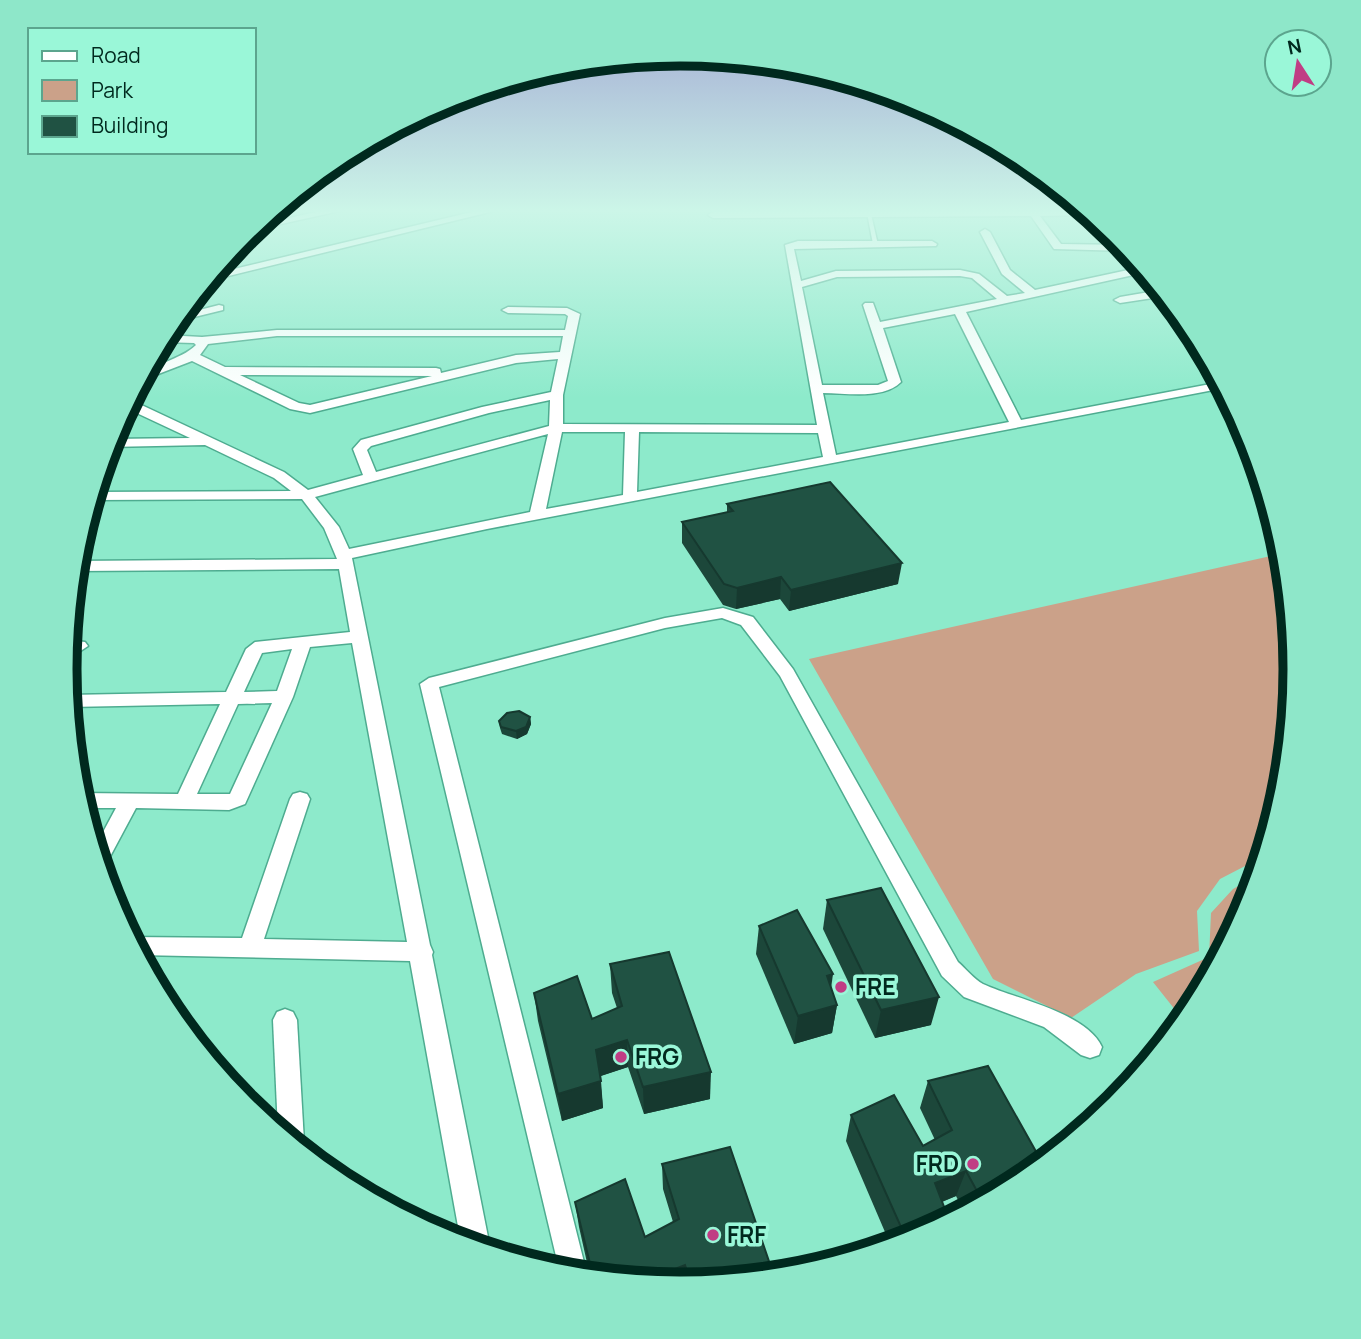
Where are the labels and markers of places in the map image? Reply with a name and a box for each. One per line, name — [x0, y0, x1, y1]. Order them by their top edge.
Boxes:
place label: FRE — [855, 970, 896, 1002]
marker: FRE — [833, 979, 849, 995]
place label: FRG — [635, 1040, 679, 1072]
marker: FRG — [613, 1049, 629, 1065]
place label: FRD — [916, 1147, 959, 1179]
marker: FRD — [965, 1156, 981, 1172]
place label: FRF — [727, 1218, 766, 1250]
marker: FRF — [705, 1227, 721, 1243]

